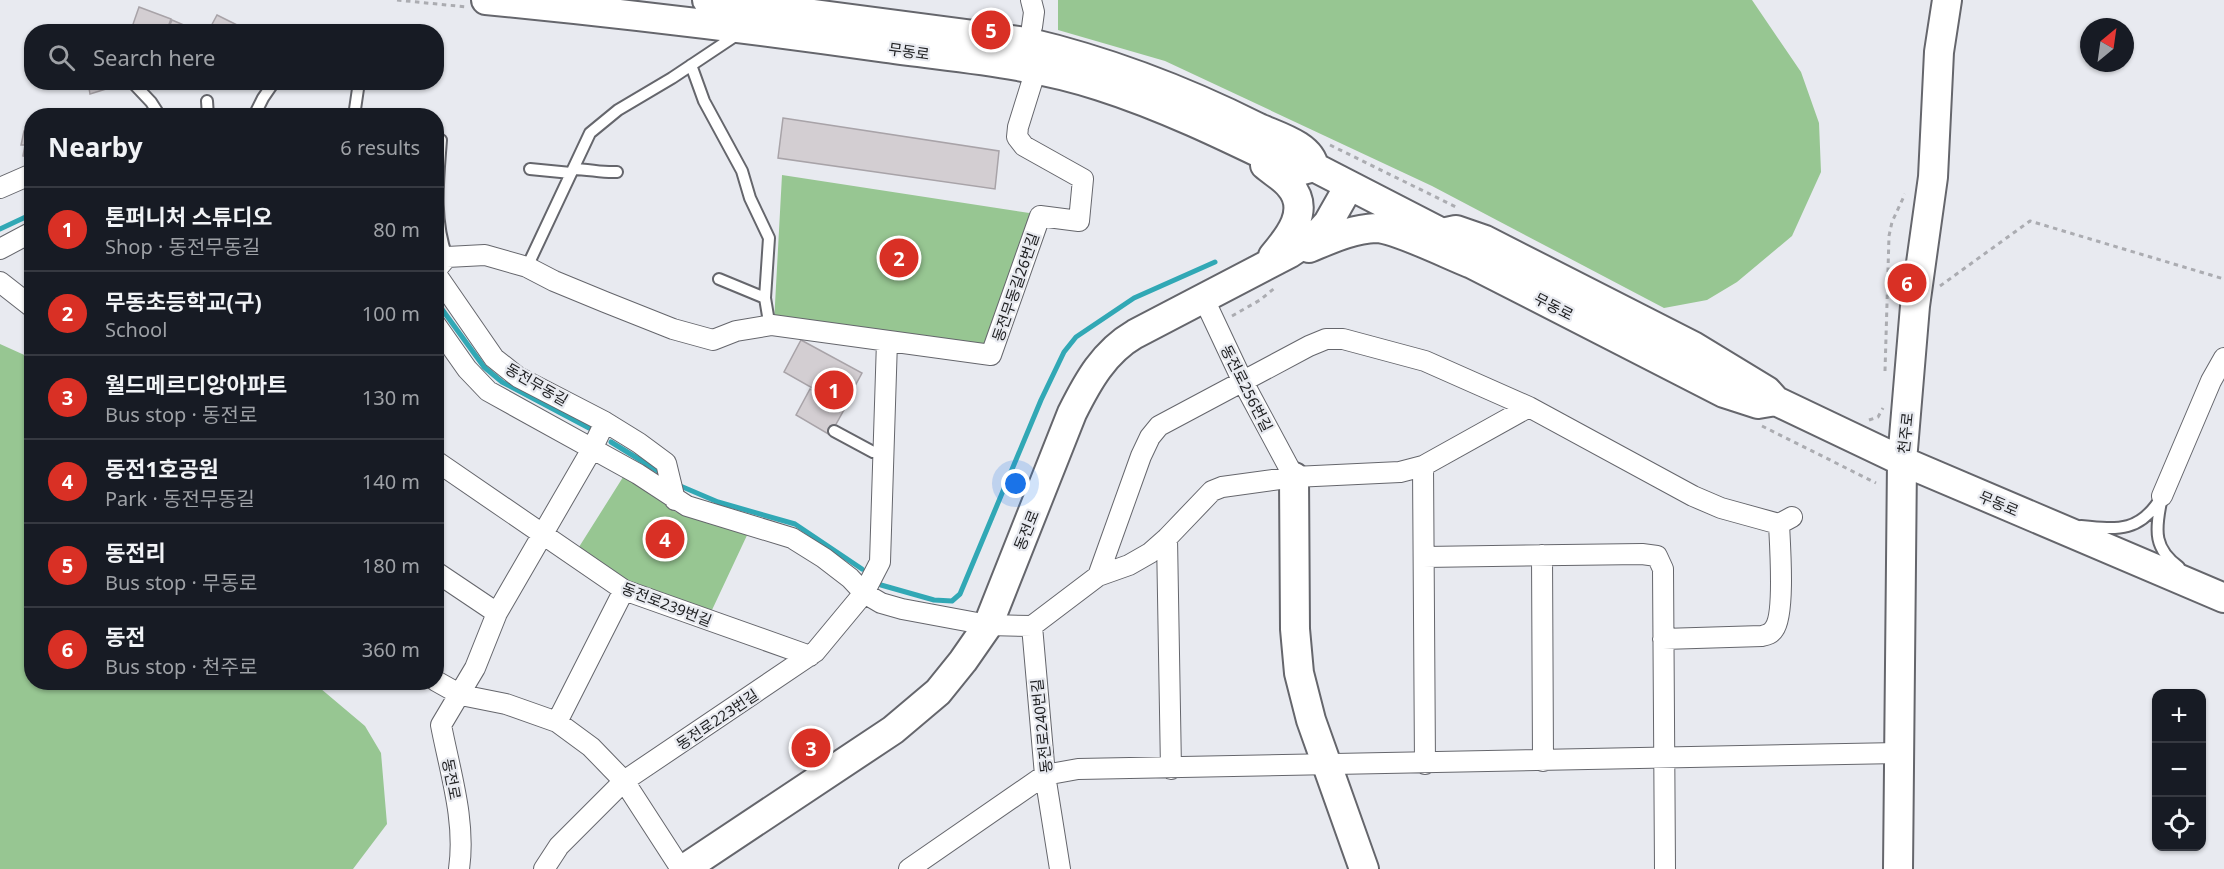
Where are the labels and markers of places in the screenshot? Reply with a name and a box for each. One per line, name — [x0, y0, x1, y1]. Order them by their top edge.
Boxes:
pin: 5 — [972, 8, 1010, 52]
pin: 2 — [880, 236, 918, 280]
pin: 6 — [1888, 260, 1926, 306]
pin: 1 — [814, 368, 854, 412]
pin: 4 — [646, 516, 684, 562]
pin: 3 — [792, 726, 830, 771]

